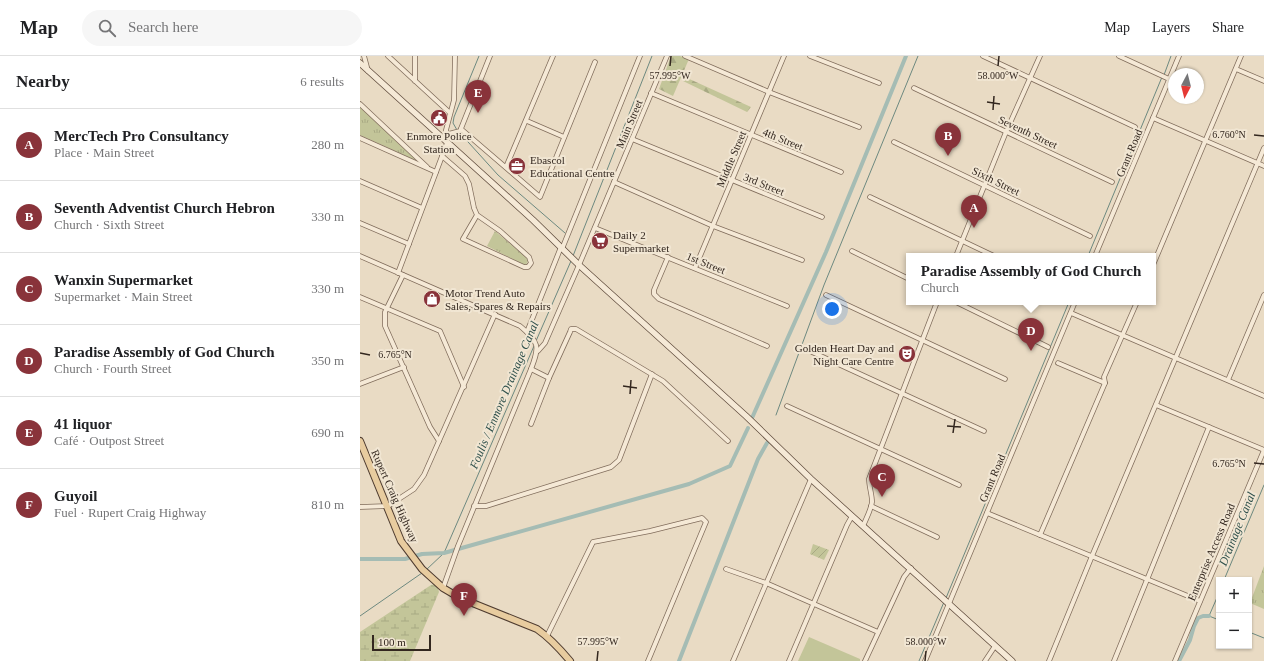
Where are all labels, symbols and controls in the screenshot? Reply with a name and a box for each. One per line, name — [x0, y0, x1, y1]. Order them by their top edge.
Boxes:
search box — [82, 10, 362, 46]
text: Map — [20, 17, 58, 38]
icon: search — [96, 17, 118, 39]
text: Search here — [128, 19, 198, 35]
text: Map — [1104, 20, 1130, 35]
text: Layers — [1152, 20, 1190, 35]
text: Share — [1212, 20, 1244, 35]
north arrow — [1168, 68, 1204, 104]
text: 57.995°W — [650, 70, 691, 81]
text: 58.000°W — [978, 70, 1019, 81]
text: Nearby — [16, 72, 70, 91]
text: 6 results — [300, 74, 344, 89]
pin: E — [465, 80, 491, 113]
street label: Main Street — [613, 98, 645, 150]
public building icon: Enmore Police Station — [429, 108, 449, 128]
street label: Seventh Street — [997, 113, 1059, 151]
pin: B — [935, 123, 961, 156]
street label: 4th Street — [761, 125, 805, 153]
street label: Grant Road — [1114, 127, 1145, 179]
text: MercTech Pro Consultancy — [54, 128, 229, 144]
street label: Middle Street — [714, 129, 748, 189]
text: 6.760°N — [1212, 129, 1246, 140]
place label: Enmore Police Station — [406, 130, 472, 155]
text: A — [24, 137, 34, 152]
text: 280 m — [311, 137, 344, 152]
text: Place · Main Street — [54, 145, 154, 160]
place label: Ebascol Educational Centre — [530, 154, 615, 179]
office icon: Ebascol Educational Centre — [507, 156, 527, 176]
street label: Sixth Street — [970, 164, 1022, 198]
street label: 3rd Street — [742, 170, 786, 198]
pin: A — [961, 195, 987, 228]
text: Seventh Adventist Church Hebron — [54, 200, 275, 216]
text: B — [25, 209, 33, 224]
text: 330 m — [311, 209, 344, 224]
text: Church · Sixth Street — [54, 217, 164, 232]
place label: Daily 2 Supermarket — [613, 229, 669, 254]
supermarket icon: Daily 2 Supermarket — [590, 231, 610, 251]
street label: 1st Street — [685, 250, 727, 276]
popup — [906, 253, 1156, 305]
text: Paradise Assembly of God Church — [921, 263, 1141, 279]
text: Wanxin Supermarket — [54, 272, 193, 288]
text: Church — [921, 280, 959, 295]
text: C — [24, 281, 34, 296]
text: 330 m — [311, 281, 344, 296]
place label: Motor Trend Auto Sales, Spares & Repairs — [445, 287, 551, 312]
text: Supermarket · Main Street — [54, 289, 192, 304]
shop icon: Motor Trend Auto Sales, Spares & Repairs — [422, 289, 442, 309]
your location — [822, 299, 842, 319]
pin: D — [1018, 318, 1044, 351]
water label: Foulis / Enmore Drainage Canal — [466, 319, 542, 472]
place label: Golden Heart Day and Night Care Centre — [795, 342, 894, 367]
text: Paradise Assembly of God Church — [54, 344, 275, 360]
theatre icon: Golden Heart Day and Night Care Centre — [897, 344, 917, 364]
text: 6.765°N — [378, 349, 412, 360]
text: D — [24, 353, 34, 368]
text: 350 m — [311, 353, 344, 368]
text: Church · Fourth Street — [54, 361, 171, 376]
text: 41 liquor — [54, 416, 112, 432]
text: E — [25, 425, 33, 440]
text: 690 m — [311, 425, 344, 440]
text: Café · Outpost Street — [54, 433, 164, 448]
street label: Rupert Craig Highway — [369, 448, 421, 545]
street label: Grant Road — [977, 452, 1008, 504]
text: 6.765°N — [1212, 458, 1246, 469]
pin: C — [869, 464, 895, 497]
text: Guyoil — [54, 488, 97, 504]
water label: Drainage Canal — [1215, 489, 1258, 569]
text: F — [25, 497, 33, 512]
text: 810 m — [311, 497, 344, 512]
street label: Enterprise Access Road — [1185, 501, 1237, 602]
text: Fuel · Rupert Craig Highway — [54, 505, 206, 520]
map controls — [1216, 577, 1252, 649]
button: + — [1216, 577, 1252, 613]
pin: F — [451, 583, 477, 616]
button: − — [1216, 613, 1252, 649]
scale bar — [372, 633, 431, 652]
text: 100 m — [378, 636, 406, 648]
text: 57.995°W — [578, 636, 619, 647]
text: 58.000°W — [906, 636, 947, 647]

